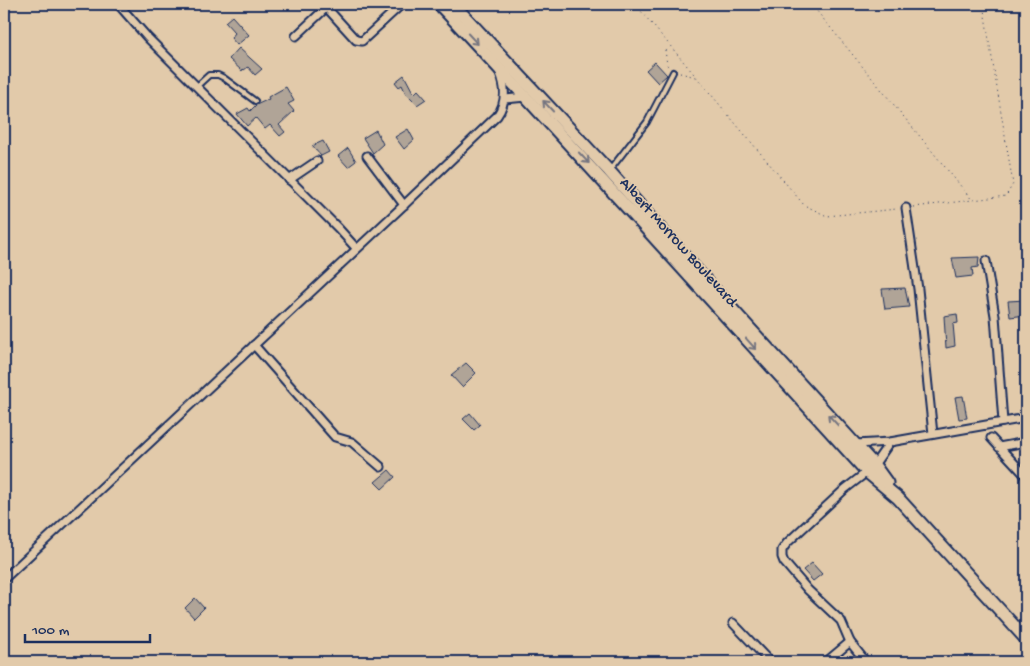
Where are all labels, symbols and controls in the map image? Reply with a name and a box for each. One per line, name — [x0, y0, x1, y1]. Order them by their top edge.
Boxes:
one-way arrow — [467, 33, 479, 46]
one-way arrow — [542, 99, 554, 112]
one-way arrow — [578, 152, 589, 165]
street label: Albert Morrow Boulevard — [614, 175, 742, 313]
one-way arrow — [745, 337, 757, 350]
one-way arrow — [828, 414, 839, 427]
scale bar — [25, 611, 150, 643]
text: 100 m — [31, 622, 70, 640]

